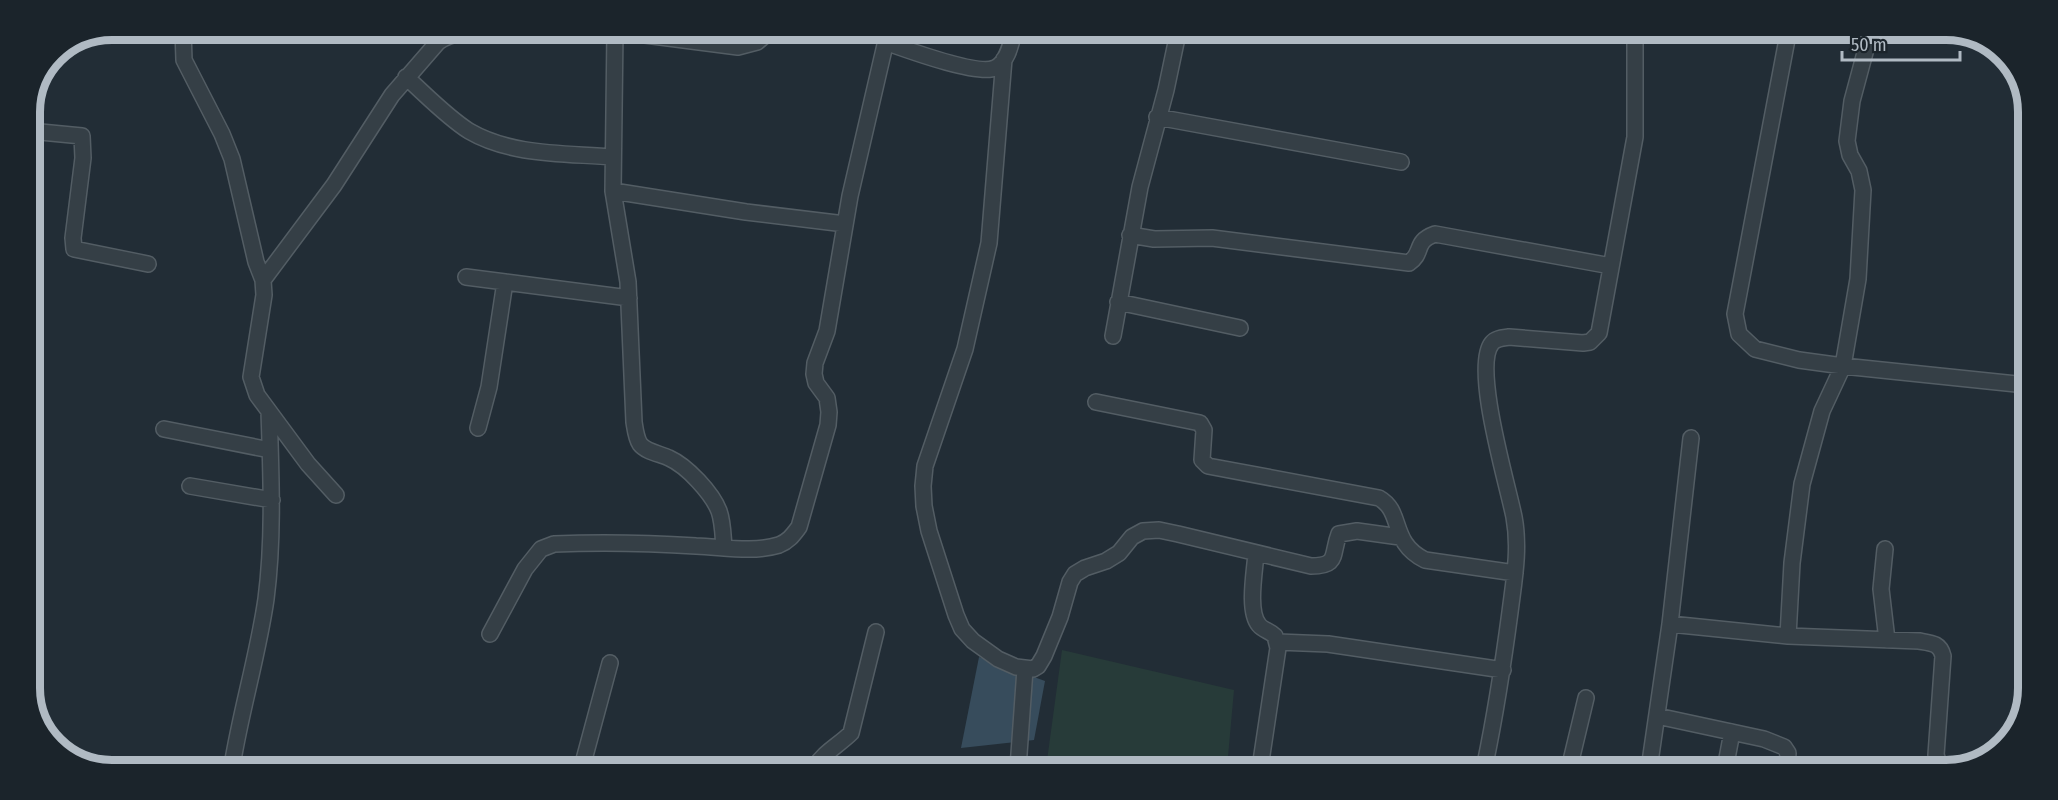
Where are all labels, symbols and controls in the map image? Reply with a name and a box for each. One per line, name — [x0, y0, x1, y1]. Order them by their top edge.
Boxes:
scale bar — [1842, 24, 1960, 62]
text: 50 m — [1851, 34, 1887, 56]

